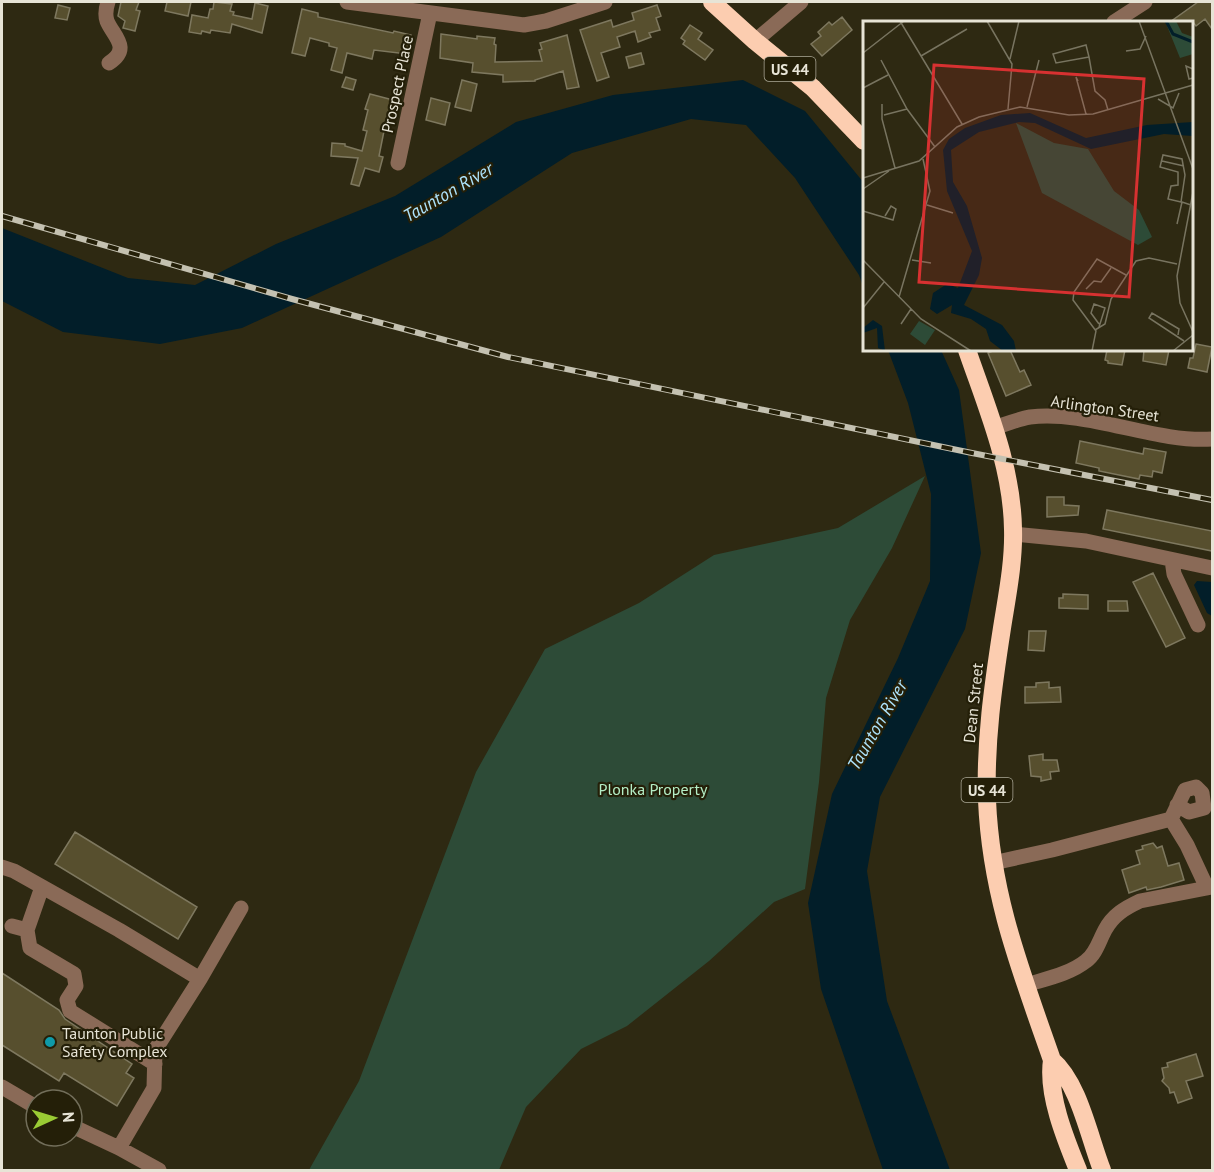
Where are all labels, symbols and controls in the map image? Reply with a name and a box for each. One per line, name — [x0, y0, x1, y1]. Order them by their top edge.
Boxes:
inset map — [863, 21, 1193, 351]
street label: Prospect Place — [377, 33, 417, 135]
road number: US 44 — [764, 57, 816, 81]
water label: Taunton River — [399, 156, 498, 227]
street label: Arlington Street — [1050, 391, 1161, 426]
street label: Dean Street — [959, 661, 987, 744]
water label: Taunton River — [842, 675, 913, 774]
road number: US 44 — [962, 778, 1012, 802]
park label: Plonka Property — [599, 779, 708, 799]
place label: Taunton Public Safety Complex — [62, 1023, 168, 1061]
marker: Taunton Public Safety Complex — [43, 1035, 57, 1049]
north arrow — [24, 1088, 84, 1148]
text: N — [59, 1111, 79, 1123]

